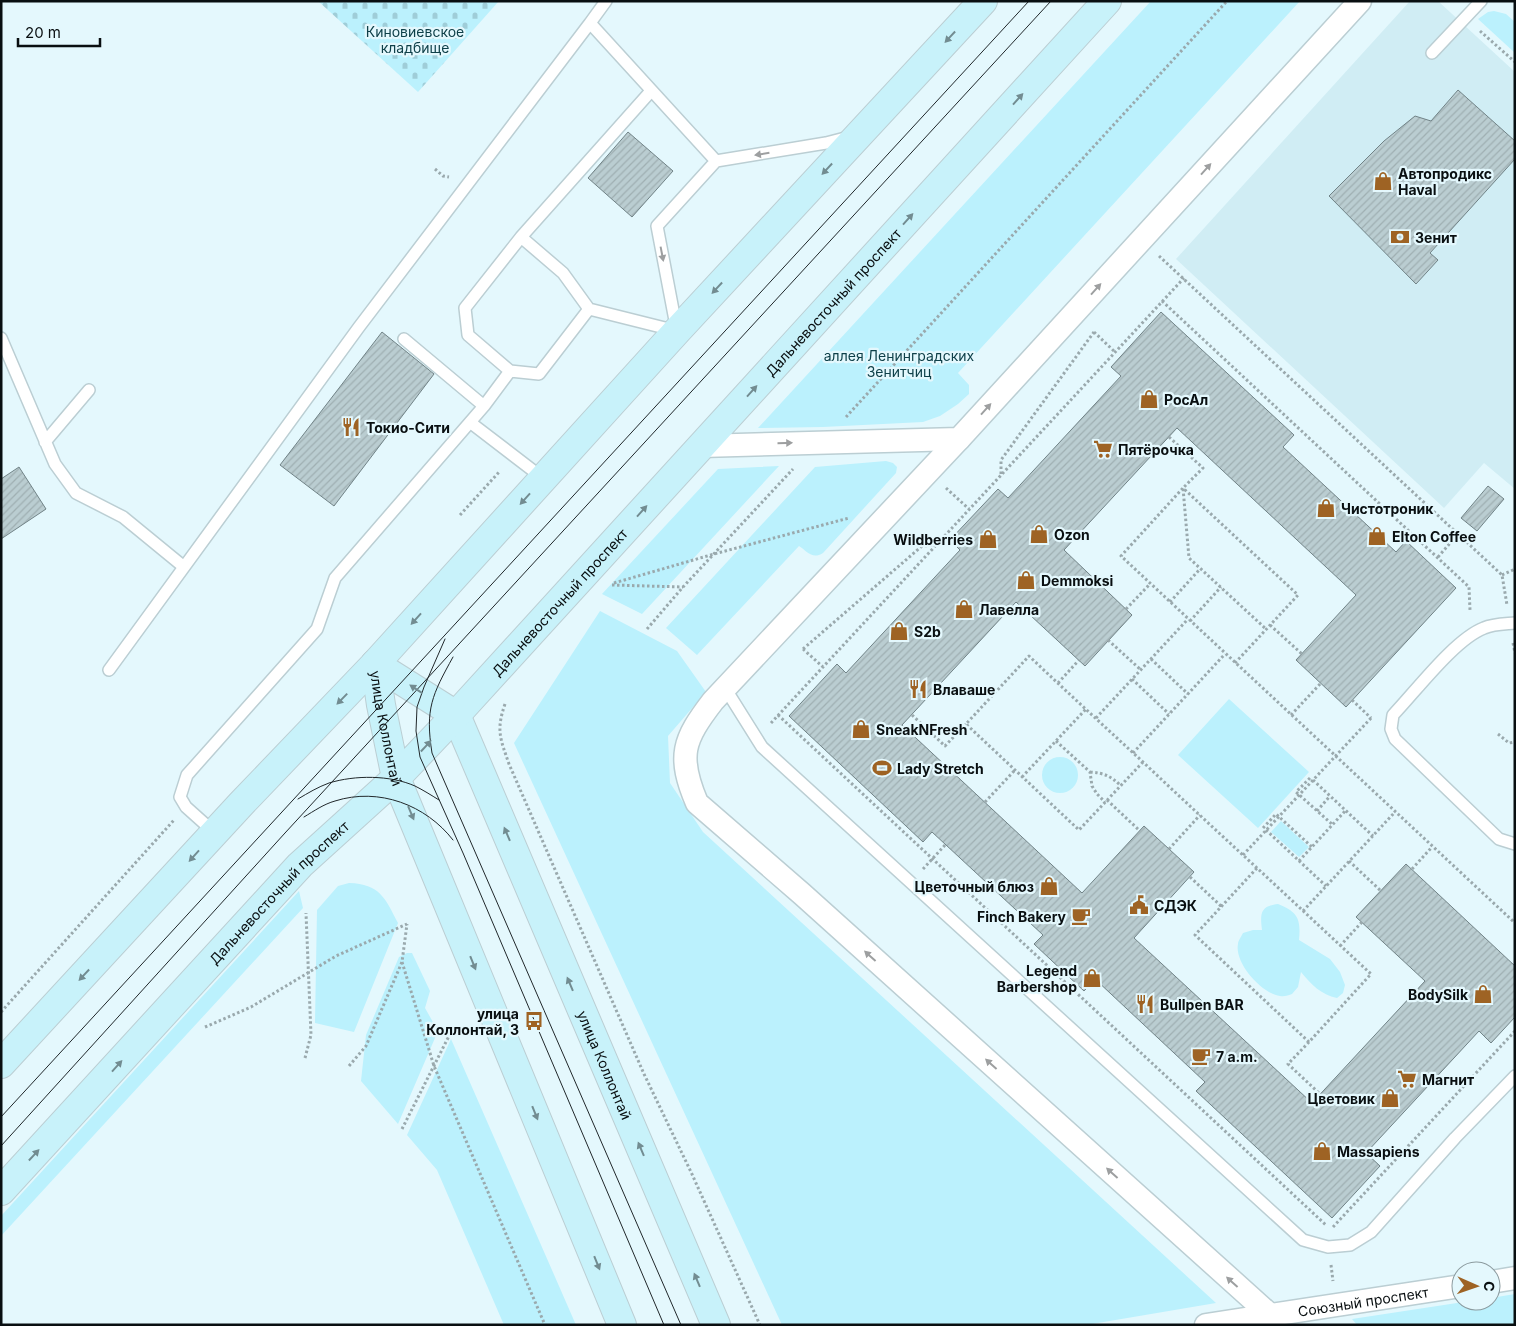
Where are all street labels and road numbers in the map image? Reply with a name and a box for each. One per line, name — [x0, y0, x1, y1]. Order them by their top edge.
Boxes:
street label: Дальневосточный проспект — [761, 224, 904, 379]
street label: Дальневосточный проспект — [488, 524, 631, 679]
street label: улица Коллонтай — [368, 669, 407, 788]
street label: Дальневосточный проспект — [205, 816, 352, 967]
street label: улица Коллонтай — [574, 1008, 636, 1122]
street label: Союзный проспект — [1297, 1283, 1430, 1319]

